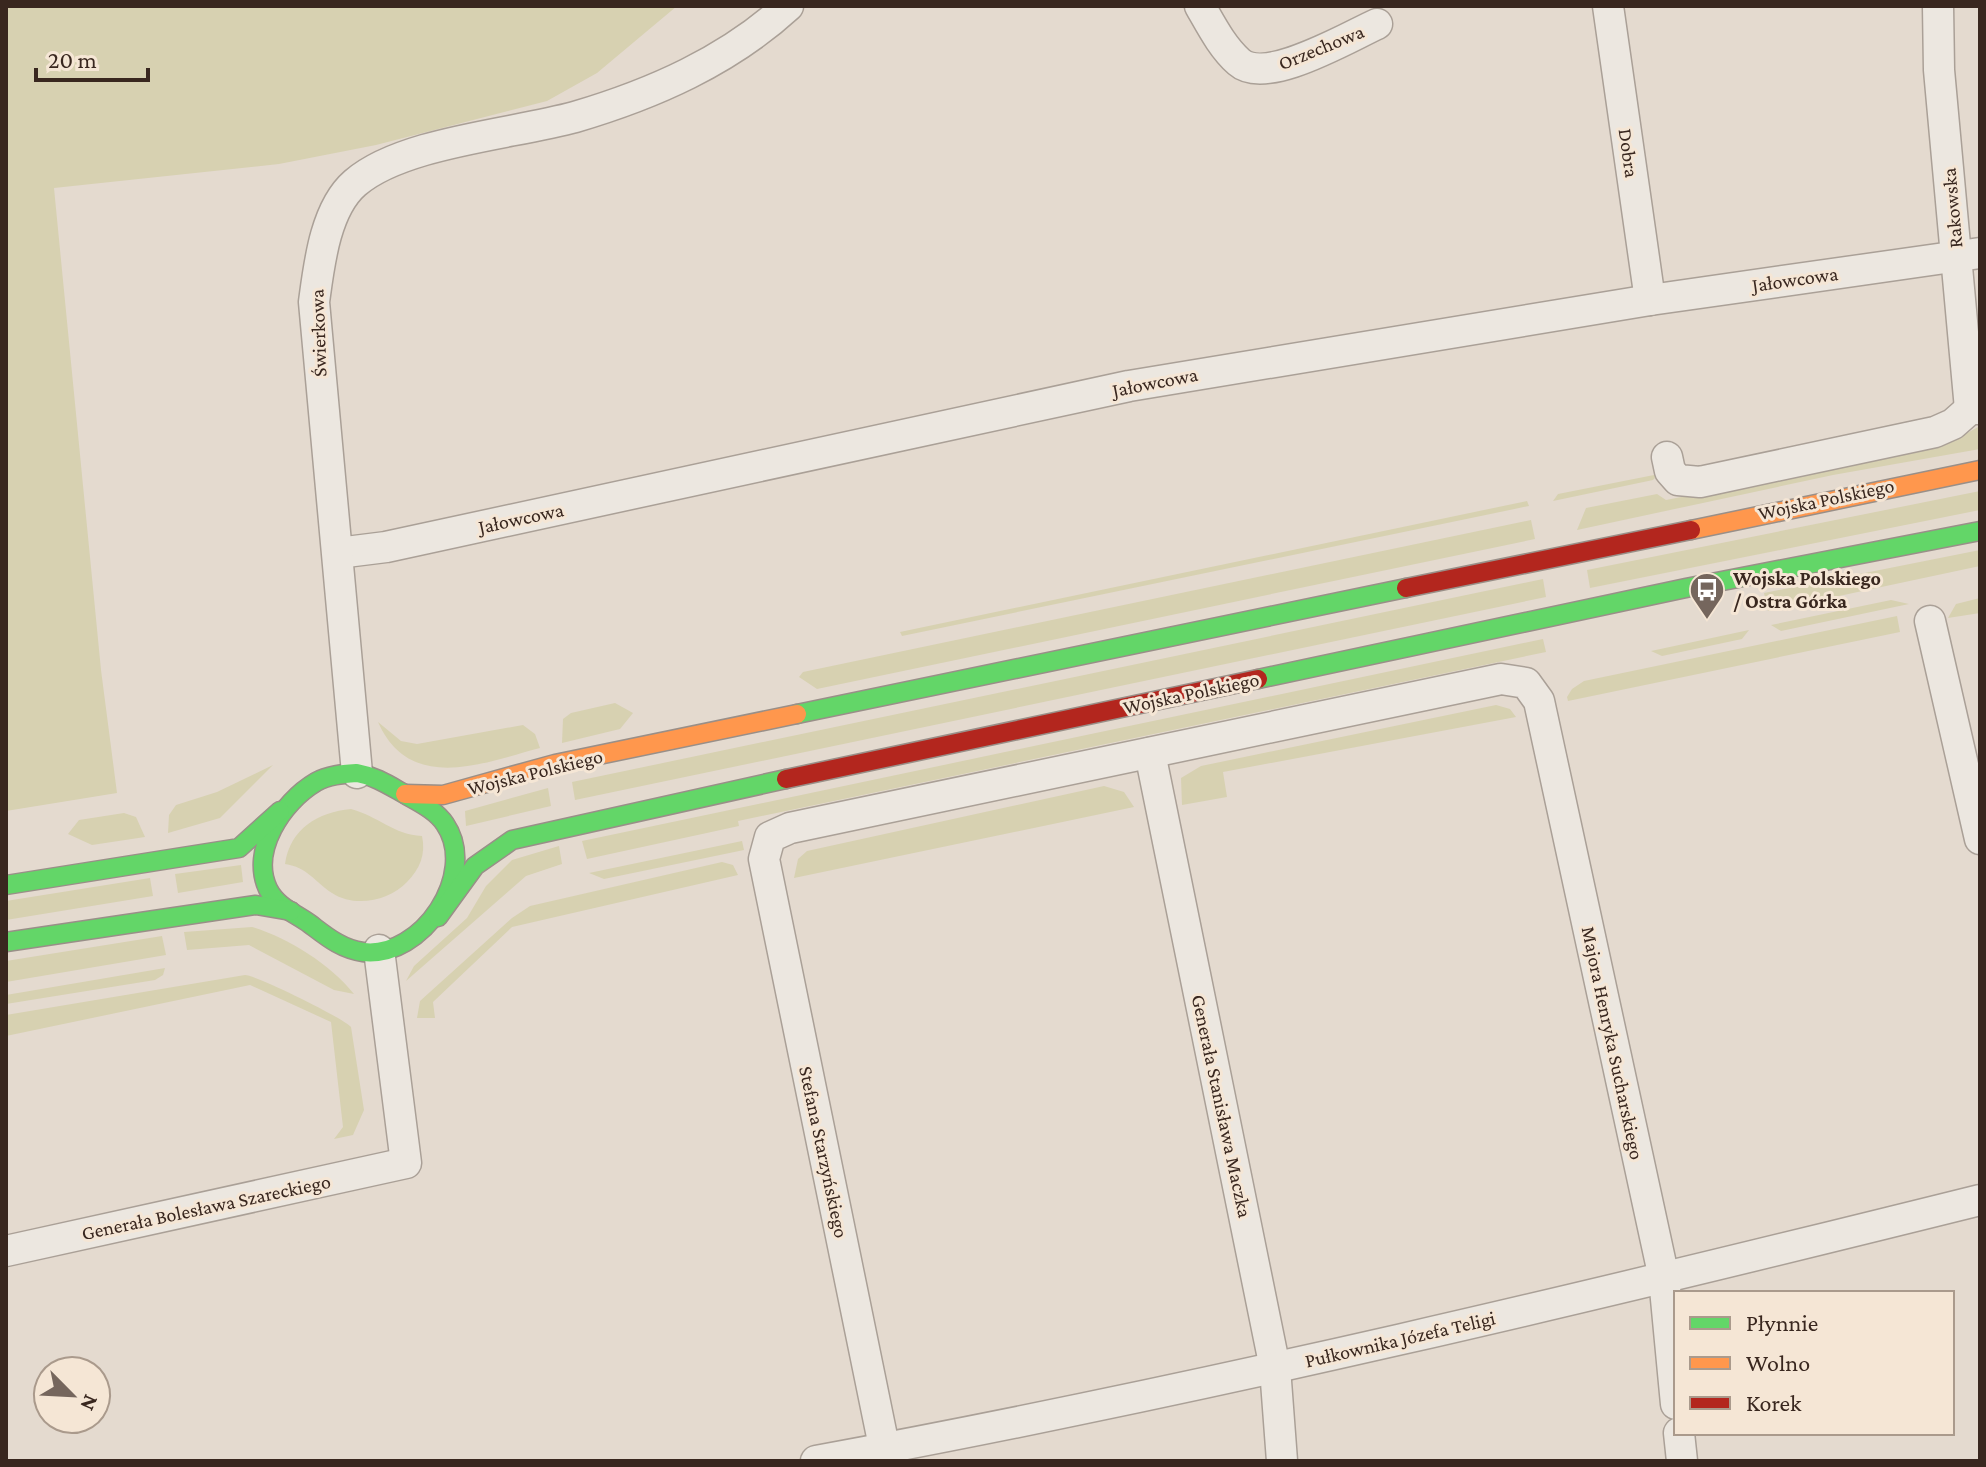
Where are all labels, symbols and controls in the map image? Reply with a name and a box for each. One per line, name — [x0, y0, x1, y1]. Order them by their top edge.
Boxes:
street label: Orzechowa — [1275, 20, 1367, 74]
scale bar — [36, 32, 148, 82]
text: 20 m — [48, 46, 97, 73]
street label: Dobra — [1615, 127, 1643, 179]
street label: Rakowska — [1938, 167, 1966, 249]
street label: Jałowcowa — [1749, 262, 1840, 297]
street label: Świerkowa — [305, 289, 331, 377]
street label: Jałowcowa — [1108, 363, 1200, 402]
street label: Wojska Polskiego — [1756, 474, 1896, 525]
street label: Jałowcowa — [474, 498, 566, 539]
place label: Wojska Polskiego / Ostra Górka — [1732, 567, 1881, 612]
bus stop icon: Wojska Polskiego / Ostra Górka — [1688, 571, 1726, 621]
street label: Wojska Polskiego — [1121, 668, 1261, 719]
street label: Wojska Polskiego — [465, 745, 605, 800]
street label: Majora Henryka Sucharskiego — [1577, 924, 1649, 1162]
street label: Generała Stanisława Maczka — [1188, 992, 1256, 1220]
street label: Stefana Starzyńskiego — [794, 1064, 853, 1240]
street label: Generała Bolesława Szareckiego — [80, 1170, 333, 1245]
legend — [1674, 1291, 1954, 1435]
street label: Pułkownika Józefa Teligi — [1303, 1306, 1498, 1373]
text: Płynnie — [1746, 1309, 1818, 1336]
text: Wolno — [1746, 1349, 1810, 1376]
north arrow — [32, 1355, 112, 1435]
text: Korek — [1746, 1389, 1802, 1416]
text: N — [75, 1391, 104, 1415]

